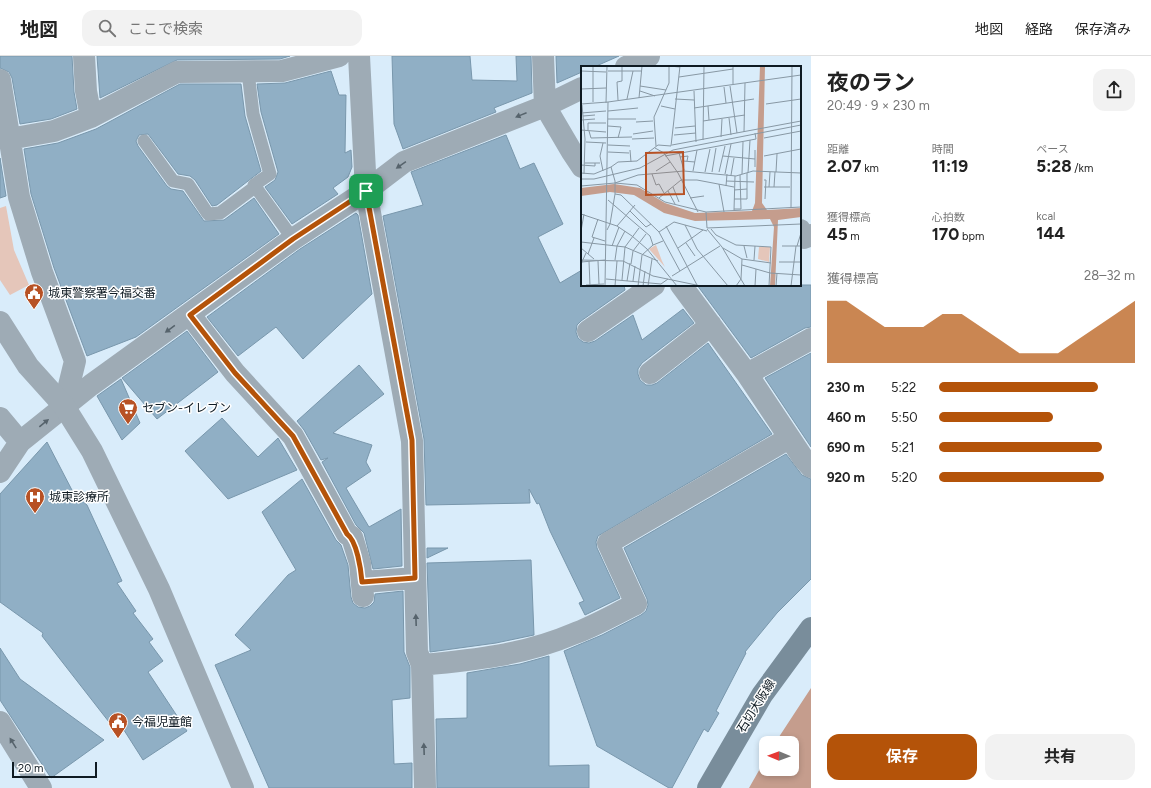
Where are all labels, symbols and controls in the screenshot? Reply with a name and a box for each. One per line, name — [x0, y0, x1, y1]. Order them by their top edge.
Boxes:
search box — [82, 10, 362, 46]
icon: search — [96, 17, 118, 39]
text: 地図 — [20, 18, 58, 41]
text: ここで検索 — [128, 20, 203, 38]
text: 地図 — [975, 21, 1003, 38]
text: 経路 — [1025, 21, 1053, 38]
text: 保存済み — [1075, 21, 1131, 38]
inset map — [581, 66, 801, 286]
text: 夜のラン — [827, 69, 915, 96]
button: share — [1093, 69, 1135, 111]
text: 20:49 · 9 × 230 m — [827, 98, 930, 113]
one-way arrow — [514, 113, 526, 119]
text: 距離 — [827, 143, 849, 156]
text: 時間 — [932, 143, 954, 156]
text: ペース — [1036, 143, 1069, 156]
text: 2.07 — [827, 156, 862, 176]
text: 11:19 — [932, 156, 968, 176]
text: 5:28 — [1036, 156, 1072, 176]
one-way arrow — [396, 161, 406, 169]
text: km — [862, 162, 879, 175]
text: /km — [1072, 162, 1093, 175]
pin — [349, 174, 383, 208]
icon: arrive — [355, 180, 377, 202]
text: kcal — [1036, 210, 1056, 223]
text: 獲得標高 — [827, 211, 871, 224]
text: 心拍数 — [932, 211, 965, 224]
text: 144 — [1036, 223, 1065, 243]
text: 45 — [827, 224, 848, 244]
text: 170 — [932, 224, 959, 244]
text: m — [848, 230, 860, 243]
text: bpm — [959, 230, 984, 243]
text: 28–32 m — [1084, 268, 1135, 283]
text: 獲得標高 — [827, 271, 879, 286]
public building icon: 城東警察署今福交番 — [23, 282, 45, 310]
place label: 城東警察署今福交番 — [48, 286, 156, 300]
one-way arrow — [164, 325, 175, 333]
text: 230 m — [827, 380, 865, 395]
text: 5:22 — [891, 380, 916, 395]
supermarket icon: セブン-イレブン — [117, 397, 139, 425]
place label: セブン-イレブン — [142, 401, 231, 415]
text: 460 m — [827, 410, 866, 425]
text: 5:50 — [891, 410, 918, 425]
one-way arrow — [39, 418, 50, 427]
text: 690 m — [827, 440, 865, 455]
text: 5:21 — [891, 440, 914, 455]
text: 920 m — [827, 470, 865, 485]
text: 5:20 — [891, 470, 917, 485]
hospital icon: 城東診療所 — [24, 486, 46, 514]
place label: 城東診療所 — [49, 490, 109, 504]
one-way arrow — [413, 614, 420, 626]
street label: 石切大阪線 — [734, 677, 778, 735]
public building icon: 今福児童館 — [107, 711, 129, 739]
place label: 今福児童館 — [132, 715, 192, 729]
button: 保存 — [827, 734, 977, 780]
button: 共有 — [985, 734, 1135, 780]
north arrow — [759, 736, 799, 776]
map controls — [759, 736, 799, 776]
one-way arrow — [10, 737, 17, 749]
one-way arrow — [421, 742, 427, 755]
scale bar — [12, 760, 97, 779]
text: 20 m — [18, 762, 43, 775]

